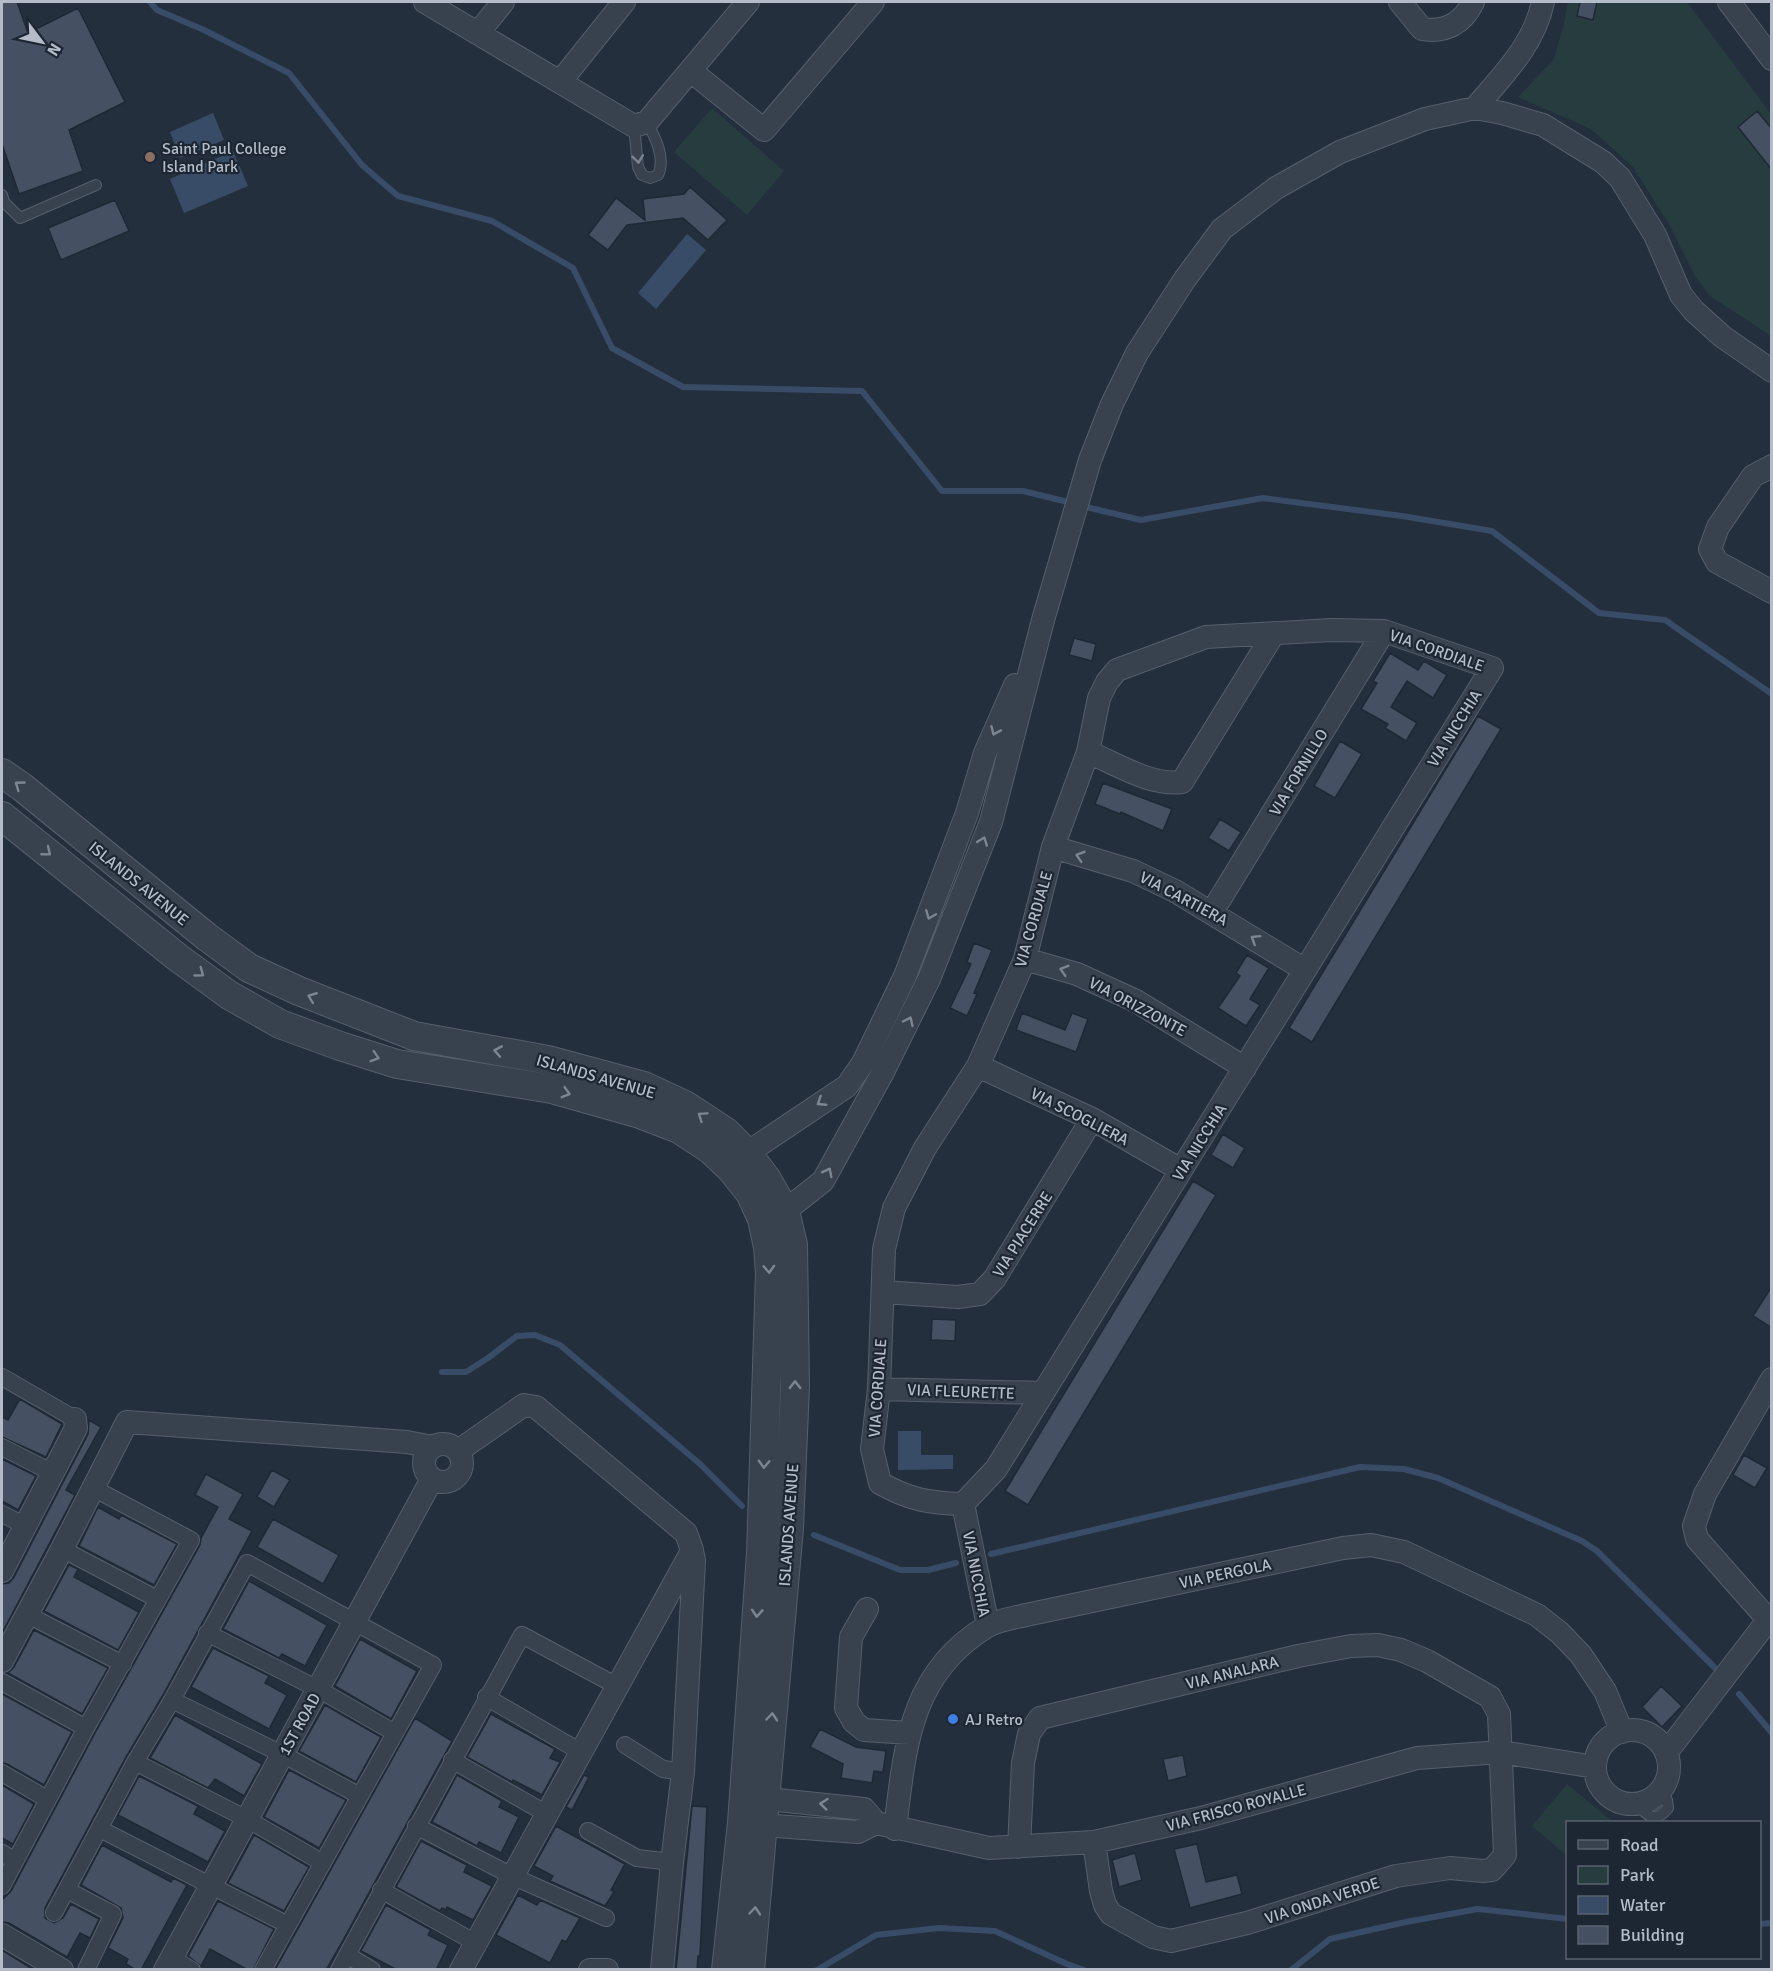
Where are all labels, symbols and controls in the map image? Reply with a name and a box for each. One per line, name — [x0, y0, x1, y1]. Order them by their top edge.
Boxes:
north arrow — [12, 12, 72, 72]
text: N — [42, 39, 65, 59]
place label: Saint Paul College Island Park — [162, 139, 286, 177]
marker: Saint Paul College Island Park — [143, 150, 157, 164]
one-way arrow — [631, 154, 644, 164]
street label: VIA CORDIALE — [1387, 625, 1487, 677]
street label: VIA NICCHIA — [1423, 686, 1487, 771]
one-way arrow — [990, 725, 1002, 736]
street label: VIA FORNILLO — [1265, 725, 1333, 820]
one-way arrow — [14, 781, 25, 792]
street label: ISLANDS AVENUE — [84, 837, 192, 930]
one-way arrow — [976, 837, 989, 847]
one-way arrow — [40, 845, 51, 856]
one-way arrow — [1075, 851, 1086, 863]
street label: VIA CARTIERA — [1136, 867, 1231, 931]
street label: VIA CORDIALE — [1011, 869, 1057, 970]
one-way arrow — [924, 909, 937, 920]
one-way arrow — [1251, 934, 1261, 946]
one-way arrow — [1059, 965, 1070, 977]
one-way arrow — [193, 966, 204, 977]
street label: VIA ORIZZONTE — [1085, 973, 1190, 1041]
one-way arrow — [307, 992, 318, 1004]
one-way arrow — [901, 1017, 913, 1028]
one-way arrow — [493, 1045, 503, 1058]
one-way arrow — [369, 1050, 379, 1062]
street label: ISLANDS AVENUE — [534, 1050, 658, 1104]
street label: VIA SCOGLIERA — [1027, 1084, 1132, 1150]
one-way arrow — [560, 1086, 571, 1098]
one-way arrow — [817, 1095, 828, 1106]
street label: VIA NICCHIA — [1168, 1100, 1232, 1185]
one-way arrow — [698, 1112, 709, 1123]
one-way arrow — [821, 1168, 832, 1178]
street label: VIA PIACERRE — [989, 1188, 1057, 1281]
one-way arrow — [763, 1264, 775, 1273]
street label: VIA CORDIALE — [865, 1338, 891, 1438]
street label: VIA FLEURETTE — [907, 1380, 1015, 1404]
one-way arrow — [788, 1381, 801, 1390]
one-way arrow — [757, 1459, 770, 1468]
street label: ISLANDS AVENUE — [775, 1463, 803, 1587]
street label: VIA NICCHIA — [958, 1529, 994, 1619]
street label: VIA PERGOLA — [1177, 1554, 1273, 1593]
one-way arrow — [750, 1608, 763, 1617]
street label: VIA ANALARA — [1184, 1652, 1281, 1694]
street label: 1ST ROAD — [275, 1690, 325, 1759]
place label: AJ Retro — [965, 1710, 1023, 1730]
one-way arrow — [766, 1712, 779, 1721]
marker: AJ Retro — [946, 1712, 960, 1726]
street label: VIA FRISCO ROYALLE — [1164, 1780, 1309, 1836]
one-way arrow — [819, 1798, 829, 1811]
legend — [1566, 1821, 1761, 1959]
text: Road — [1620, 1834, 1659, 1856]
text: Park — [1620, 1864, 1655, 1886]
street label: VIA ONDA VERDE — [1262, 1873, 1382, 1929]
text: Water — [1620, 1894, 1666, 1916]
one-way arrow — [748, 1907, 761, 1916]
text: Building — [1620, 1924, 1684, 1946]

